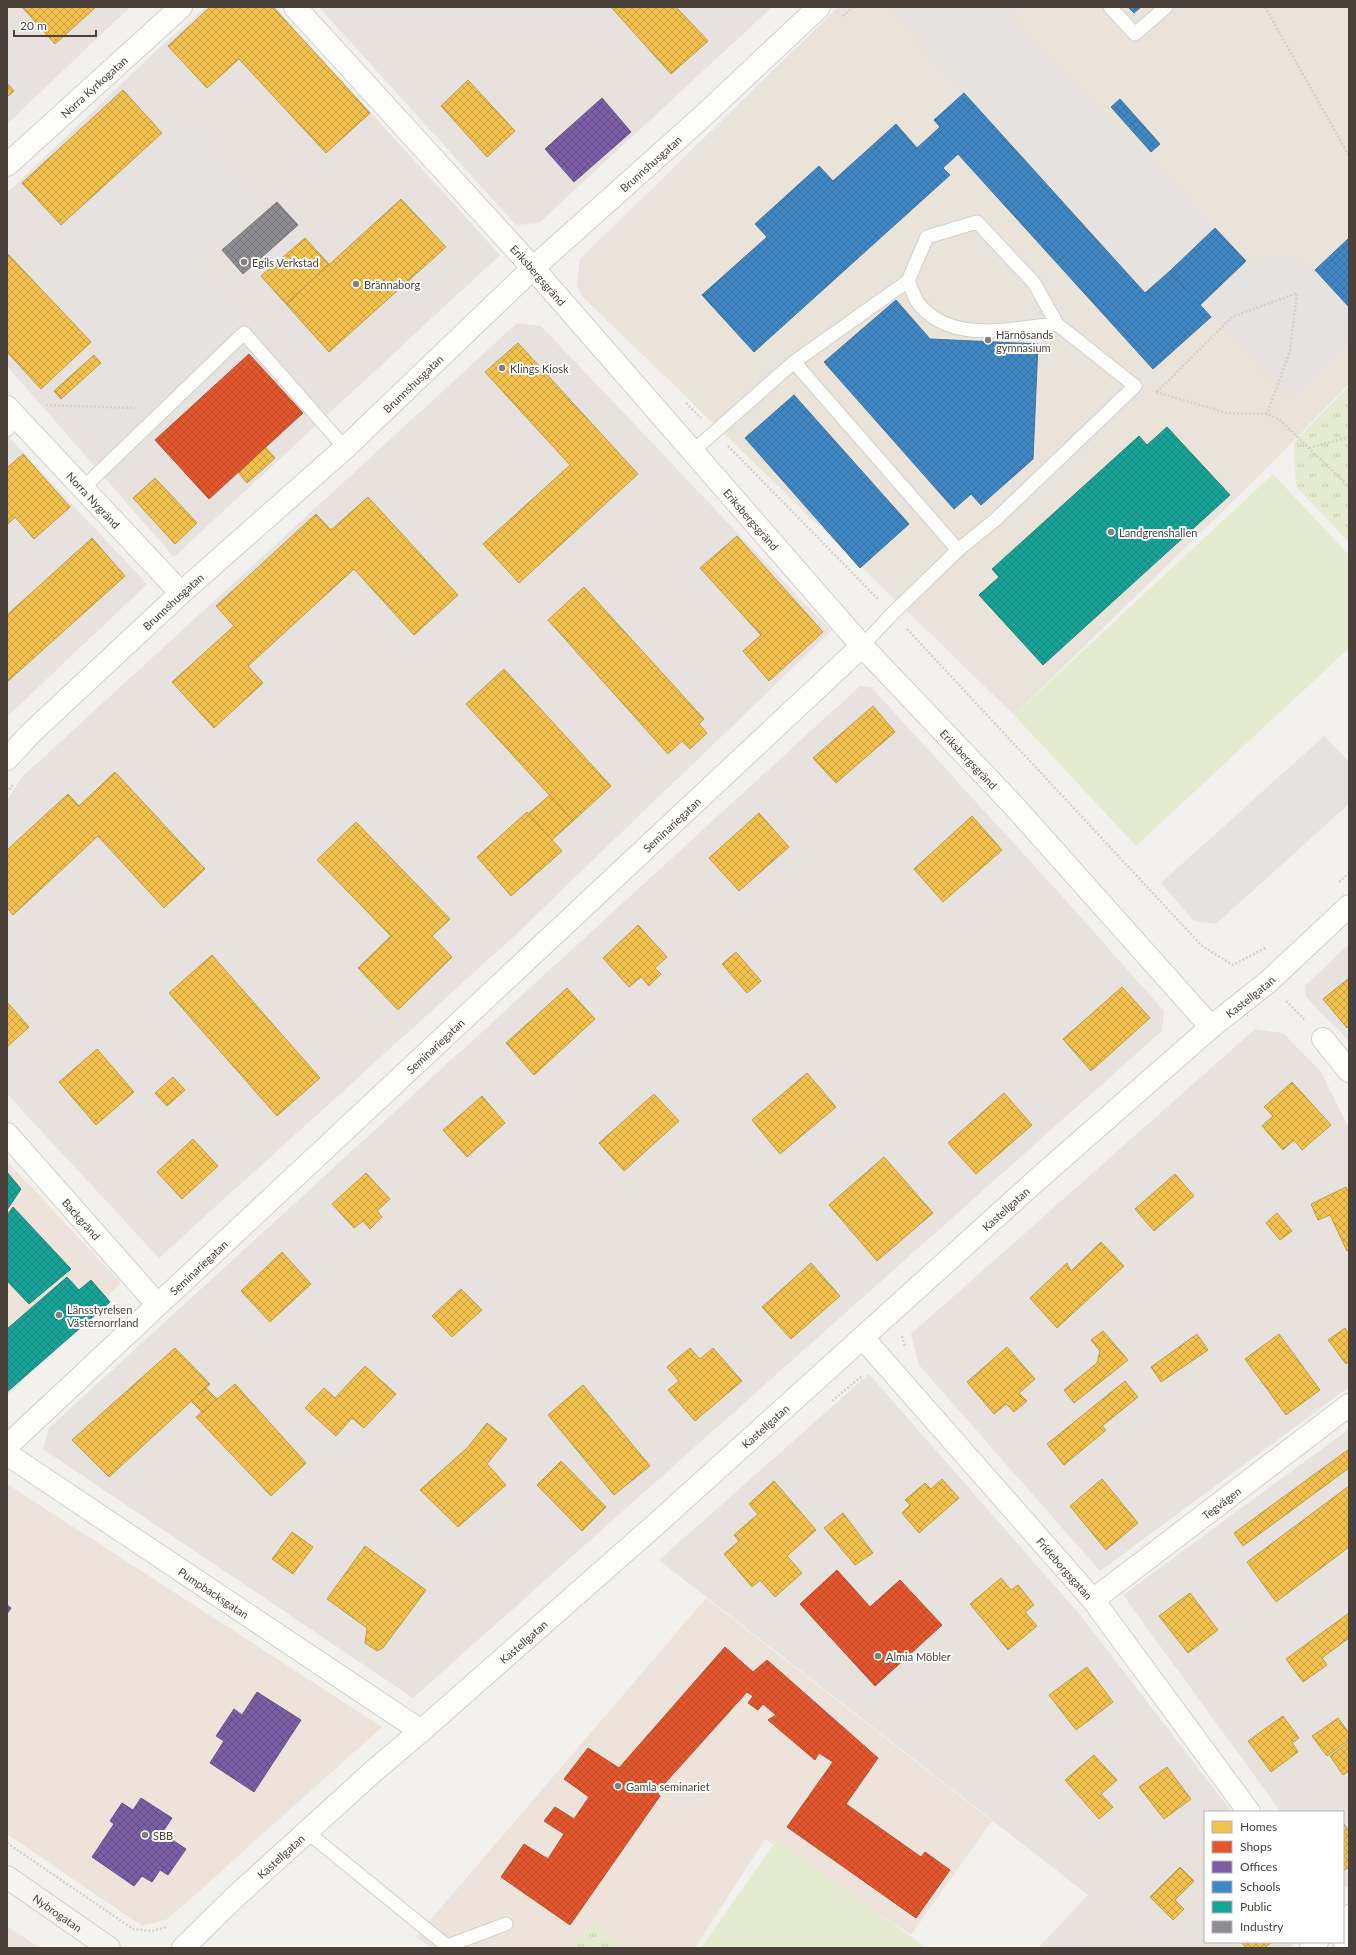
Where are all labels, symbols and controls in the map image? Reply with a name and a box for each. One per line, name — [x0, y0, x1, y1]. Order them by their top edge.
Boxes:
scale bar — [14, 12, 96, 38]
text: 20 m — [20, 18, 47, 33]
street label: Norra Kyrkogatan — [58, 53, 130, 120]
street label: Brunnshusgatan — [617, 132, 684, 194]
street label: Eriksbergsgränd — [508, 242, 569, 308]
place label: Egils Verkstad — [252, 256, 319, 269]
marker: Egils Verkstad — [239, 257, 249, 267]
place label: Brännaborg — [364, 278, 420, 291]
marker: Brännaborg — [351, 279, 361, 289]
place label: Härnösands gymnasium — [996, 328, 1054, 354]
marker: Härnösands gymnasium — [983, 335, 993, 345]
street label: Brunnshusgatan — [380, 352, 445, 415]
place label: Klings Kiosk — [510, 362, 569, 375]
marker: Klings Kiosk — [497, 363, 507, 373]
street label: Norra Nygränd — [64, 469, 123, 530]
street label: Eriksbergsgränd — [721, 486, 782, 552]
place label: Landgrenshallen — [1119, 526, 1197, 539]
marker: Landgrenshallen — [1106, 527, 1116, 537]
street label: Brunnshusgatan — [140, 570, 206, 632]
street label: Eriksbergsgränd — [938, 726, 1000, 791]
street label: Seminariegatan — [640, 794, 703, 854]
street label: Kastellgatan — [1223, 973, 1277, 1020]
street label: Seminariegatan — [403, 1016, 466, 1076]
street label: Kastellgatan — [979, 1184, 1032, 1233]
street label: Backgränd — [60, 1195, 103, 1242]
street label: Seminariegatan — [167, 1237, 230, 1297]
place label: Länsstyrelsen Västernorrland — [67, 1303, 138, 1329]
marker: Länsstyrelsen Västernorrland — [54, 1310, 64, 1320]
street label: Kastellgatan — [739, 1401, 791, 1450]
street label: Tegvägen — [1199, 1484, 1243, 1521]
street label: Frideborgsgatan — [1034, 1534, 1095, 1602]
street label: Pumpbacksgatan — [176, 1564, 252, 1621]
street label: Kastellgatan — [496, 1617, 549, 1666]
place label: Almia Möbler — [886, 1650, 951, 1663]
marker: Almia Möbler — [873, 1651, 883, 1661]
place label: Gamla seminariet — [626, 1780, 710, 1793]
marker: Gamla seminariet — [613, 1781, 623, 1791]
legend — [1204, 1811, 1344, 1943]
text: Homes — [1240, 1819, 1277, 1834]
place label: SBB — [153, 1829, 173, 1842]
marker: SBB — [140, 1830, 150, 1840]
street label: Kastellgatan — [254, 1831, 307, 1881]
text: Shops — [1240, 1839, 1272, 1854]
text: Offices — [1240, 1859, 1277, 1874]
text: Schools — [1240, 1879, 1281, 1894]
street label: Nybrogatan — [31, 1891, 85, 1934]
text: Public — [1240, 1899, 1272, 1914]
text: Industry — [1240, 1919, 1284, 1934]

